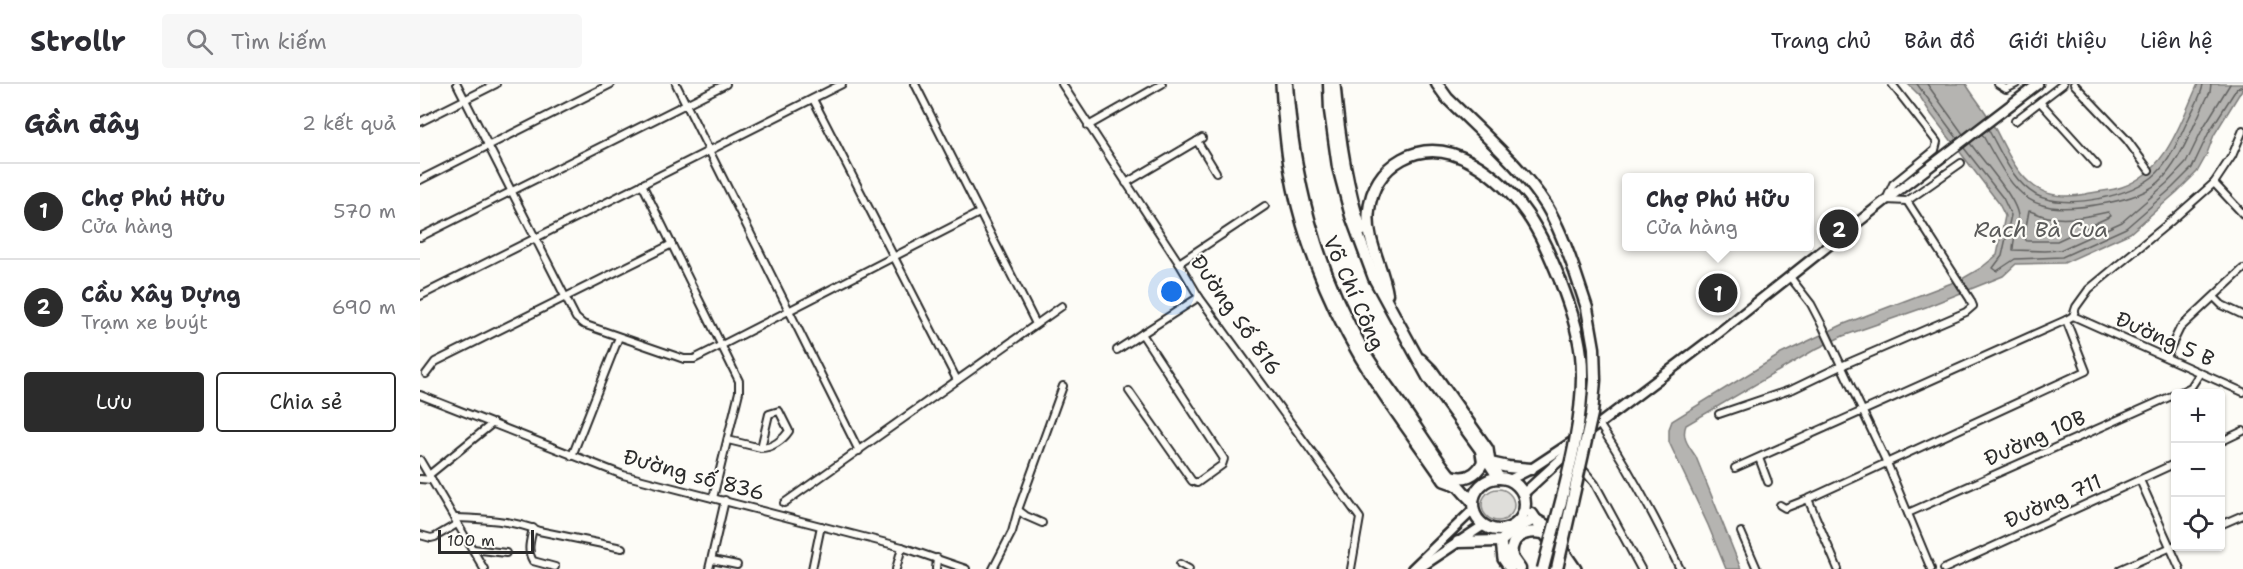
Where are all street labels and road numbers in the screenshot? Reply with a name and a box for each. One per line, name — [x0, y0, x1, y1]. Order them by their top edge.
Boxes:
street label: Võ Chí Công — [1316, 231, 1392, 355]
street label: Đường Số 816 — [1184, 249, 1288, 381]
street label: Đường 5 B — [2111, 305, 2219, 373]
street label: Đường 10B — [1980, 403, 2090, 473]
street label: Đường số 836 — [620, 443, 768, 507]
street label: Đường 711 — [2000, 467, 2106, 535]

